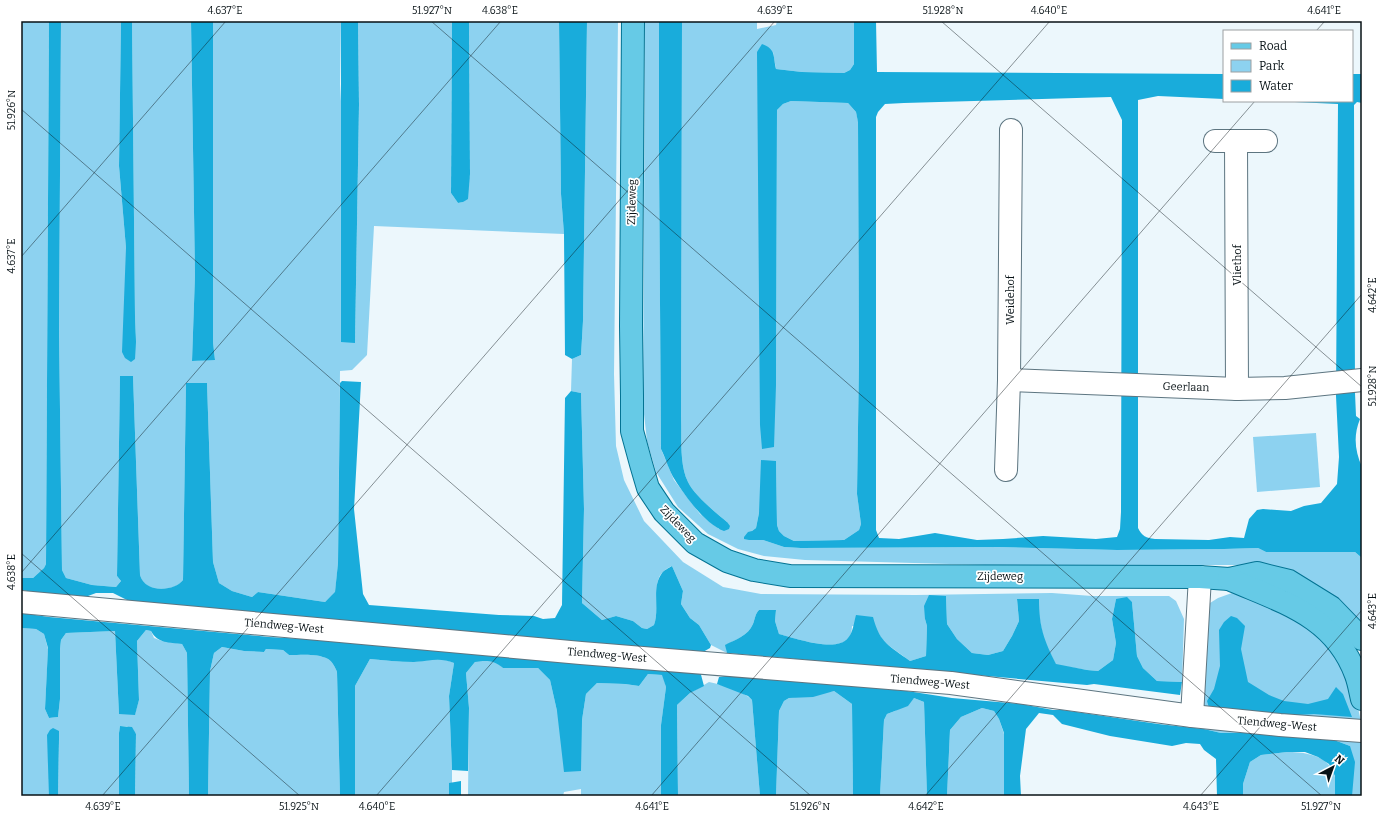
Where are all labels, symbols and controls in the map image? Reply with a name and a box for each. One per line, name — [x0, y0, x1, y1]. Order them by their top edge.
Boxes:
text: 4.637°E — [207, 5, 243, 17]
text: 51.927°N — [412, 5, 452, 17]
text: 4.638°E — [482, 5, 518, 17]
text: 4.639°E — [757, 5, 793, 17]
text: 51.928°N — [923, 5, 964, 17]
text: 4.640°E — [1031, 5, 1067, 17]
text: 4.641°E — [1307, 5, 1341, 17]
legend — [1223, 30, 1353, 102]
text: Road — [1259, 39, 1287, 53]
text: Park — [1259, 59, 1285, 73]
text: Water — [1259, 79, 1294, 93]
text: 51.926°N — [6, 90, 18, 130]
street label: Zijdeweg — [625, 179, 639, 225]
text: 4.637°E — [6, 238, 18, 274]
street label: Vliethof — [1231, 243, 1244, 285]
street label: Weidehof — [1004, 274, 1017, 325]
text: 4.642°E — [1367, 277, 1379, 313]
text: 51.928°N — [1367, 365, 1379, 406]
street label: Geerlaan — [1162, 380, 1210, 394]
street label: Zijdeweg — [657, 503, 699, 545]
text: 4.638°E — [6, 554, 18, 590]
street label: Zijdeweg — [977, 570, 1023, 583]
text: 4.643°E — [1367, 593, 1379, 629]
street label: Tiendweg-West — [244, 616, 324, 636]
street label: Tiendweg-West — [567, 645, 647, 665]
street label: Tiendweg-West — [890, 672, 970, 692]
street label: Tiendweg-West — [1237, 714, 1317, 734]
north arrow — [1313, 747, 1353, 787]
text: N — [1332, 752, 1347, 768]
text: 4.639°E — [85, 801, 121, 813]
text: 51.925°N — [279, 801, 319, 813]
text: 4.640°E — [359, 801, 395, 813]
text: 4.641°E — [635, 801, 669, 813]
text: 51.926°N — [790, 801, 830, 813]
text: 4.642°E — [908, 801, 944, 813]
text: 4.643°E — [1183, 801, 1219, 813]
text: 51.927°N — [1301, 801, 1341, 813]

